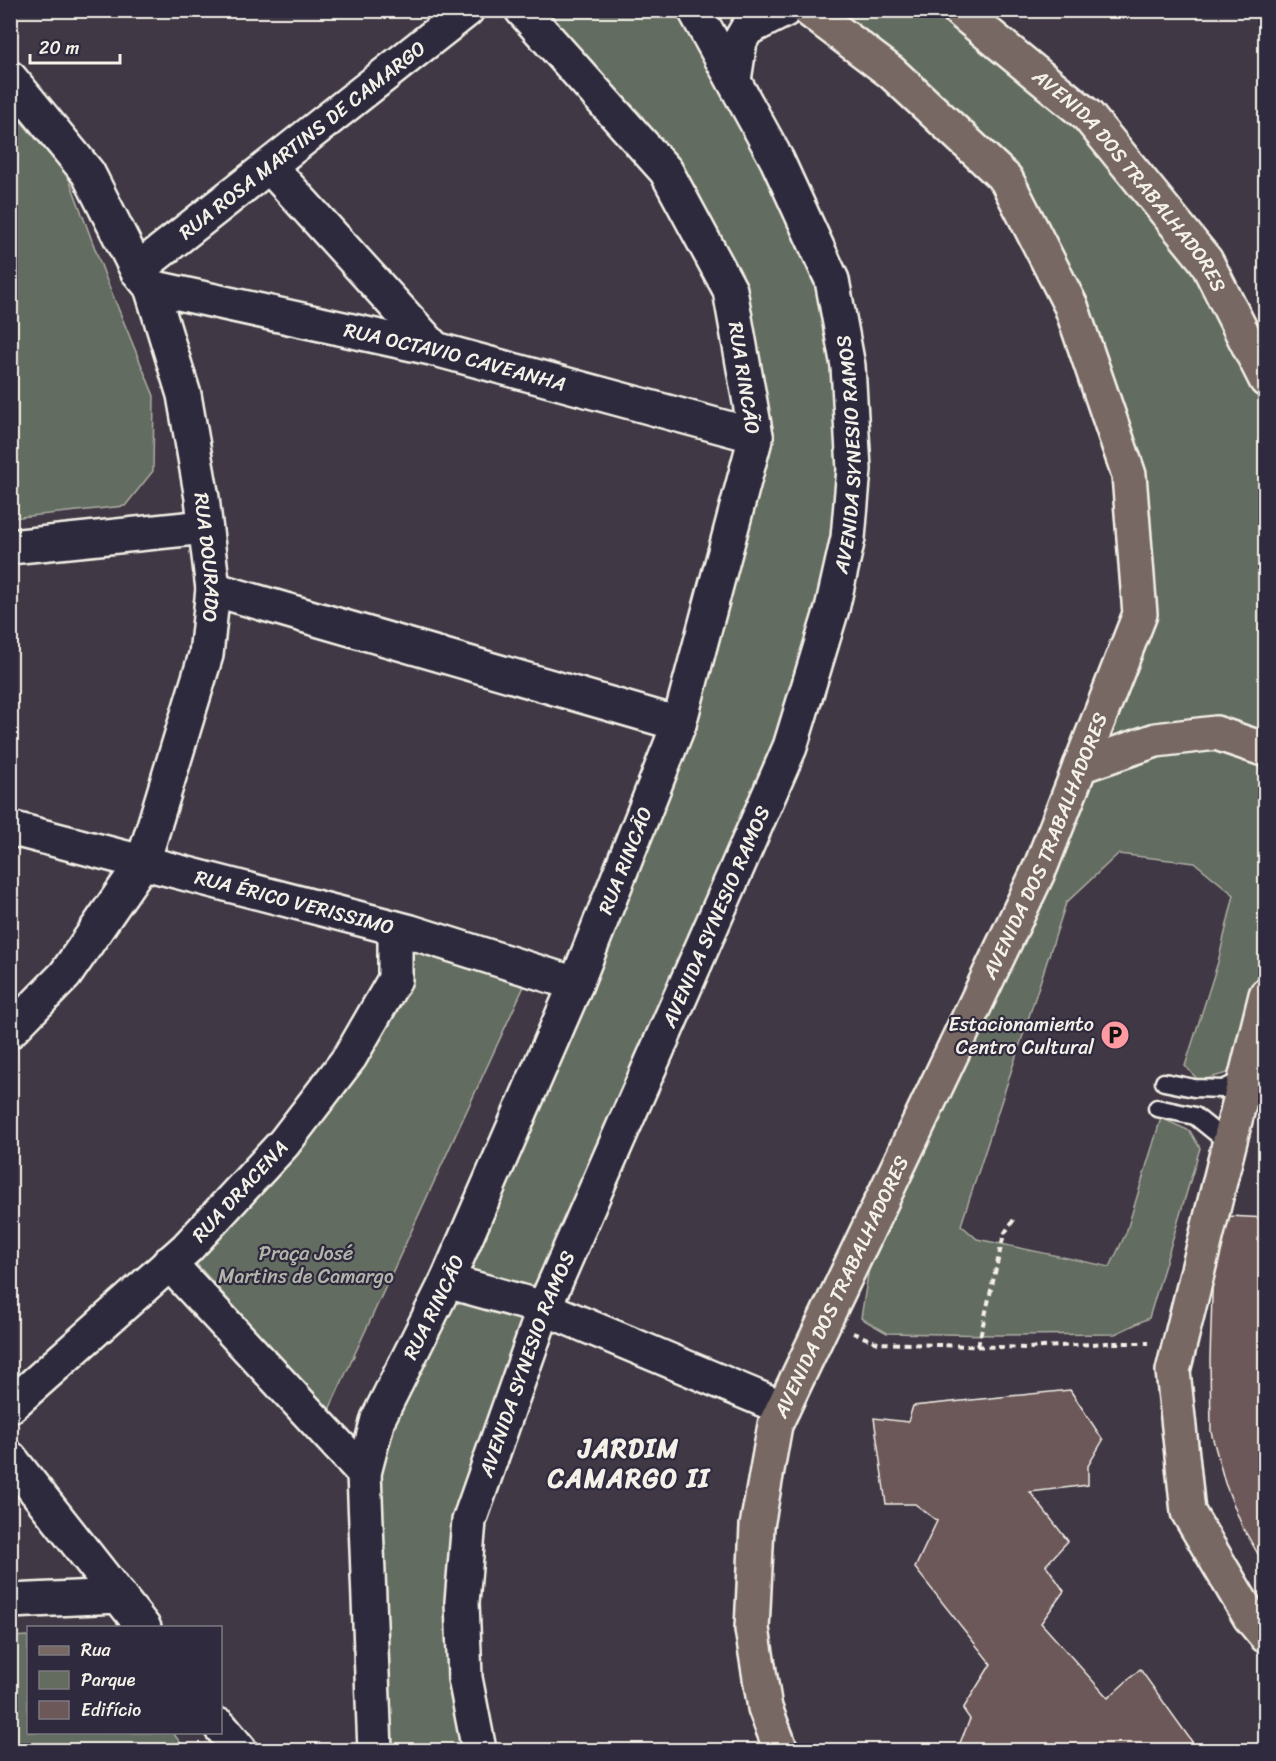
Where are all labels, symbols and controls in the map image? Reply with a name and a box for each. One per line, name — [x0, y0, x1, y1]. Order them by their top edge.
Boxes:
scale bar — [30, 27, 120, 65]
street label: RUA ROSA MARTINS DE CAMARGO — [170, 31, 433, 249]
text: 20 m — [39, 32, 79, 64]
street label: AVENIDA DOS TRABALHADORES — [1024, 59, 1237, 299]
street label: RUA OCTAVIO CAVEANHA — [341, 312, 570, 401]
street label: RUA RINCÃO — [718, 319, 770, 437]
street label: AVENIDA SYNESIO RAMOS — [823, 332, 872, 578]
street label: RUA DOURADO — [184, 491, 231, 624]
street label: AVENIDA DOS TRABALHADORES — [972, 707, 1117, 986]
street label: AVENIDA SYNESIO RAMOS — [651, 800, 780, 1034]
street label: RUA RINCÃO — [588, 801, 662, 920]
street label: RUA ÉRICO VERISSIMO — [191, 859, 398, 944]
place label: Estacionamiento Centro Cultural — [948, 1007, 1095, 1065]
parking icon: Estacionamiento Centro Cultural — [1099, 1019, 1131, 1051]
street label: RUA DRACENA — [183, 1131, 297, 1251]
street label: AVENIDA DOS TRABALHADORES — [763, 1149, 919, 1425]
park label: Praça José Martins de Camargo — [218, 1236, 394, 1294]
street label: AVENIDA SYNESIO RAMOS — [468, 1245, 585, 1483]
street label: RUA RINCÃO — [393, 1249, 474, 1366]
district label: JARDIM CAMARGO II — [547, 1425, 712, 1501]
legend — [27, 1626, 222, 1734]
text: Rua — [81, 1634, 112, 1666]
text: Parque — [81, 1664, 136, 1696]
text: Edifício — [81, 1694, 141, 1726]

